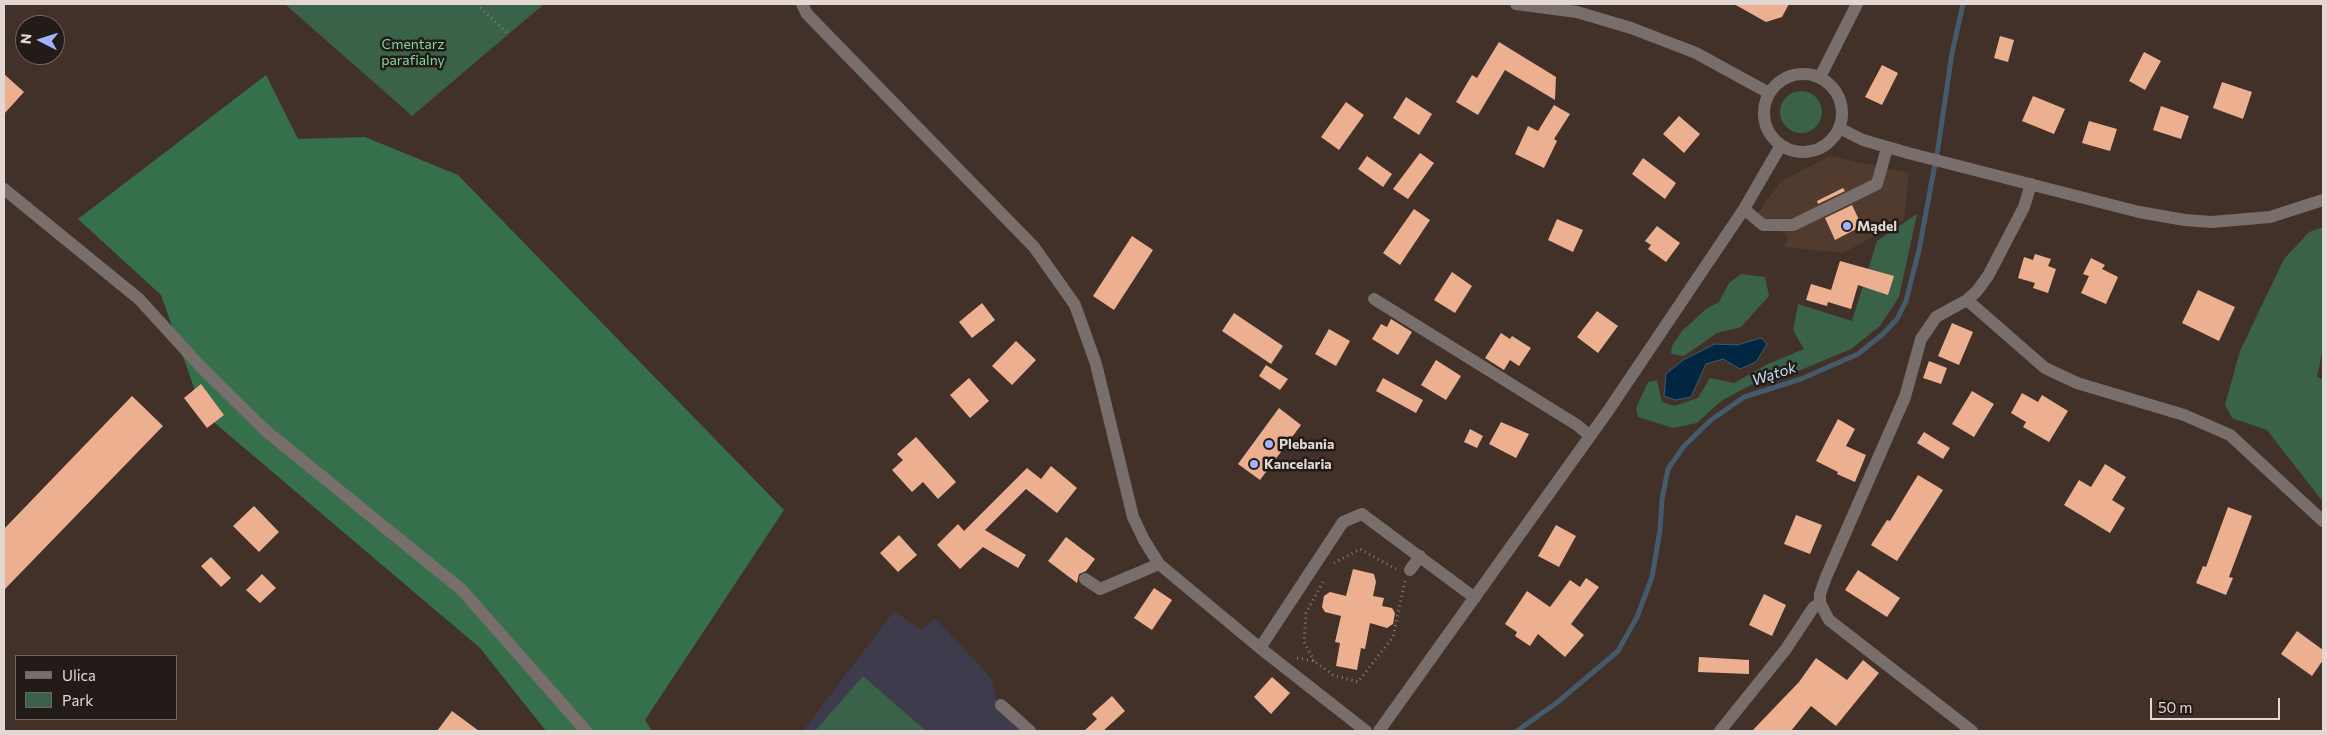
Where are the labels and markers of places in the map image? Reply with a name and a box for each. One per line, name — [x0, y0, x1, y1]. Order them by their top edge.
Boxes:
place label: Mądel — [1857, 218, 1897, 234]
marker: Mądel — [1841, 220, 1853, 232]
place label: Plebania — [1279, 436, 1334, 452]
marker: Plebania — [1263, 438, 1275, 450]
place label: Kancelaria — [1264, 456, 1332, 472]
marker: Kancelaria — [1248, 458, 1260, 470]

